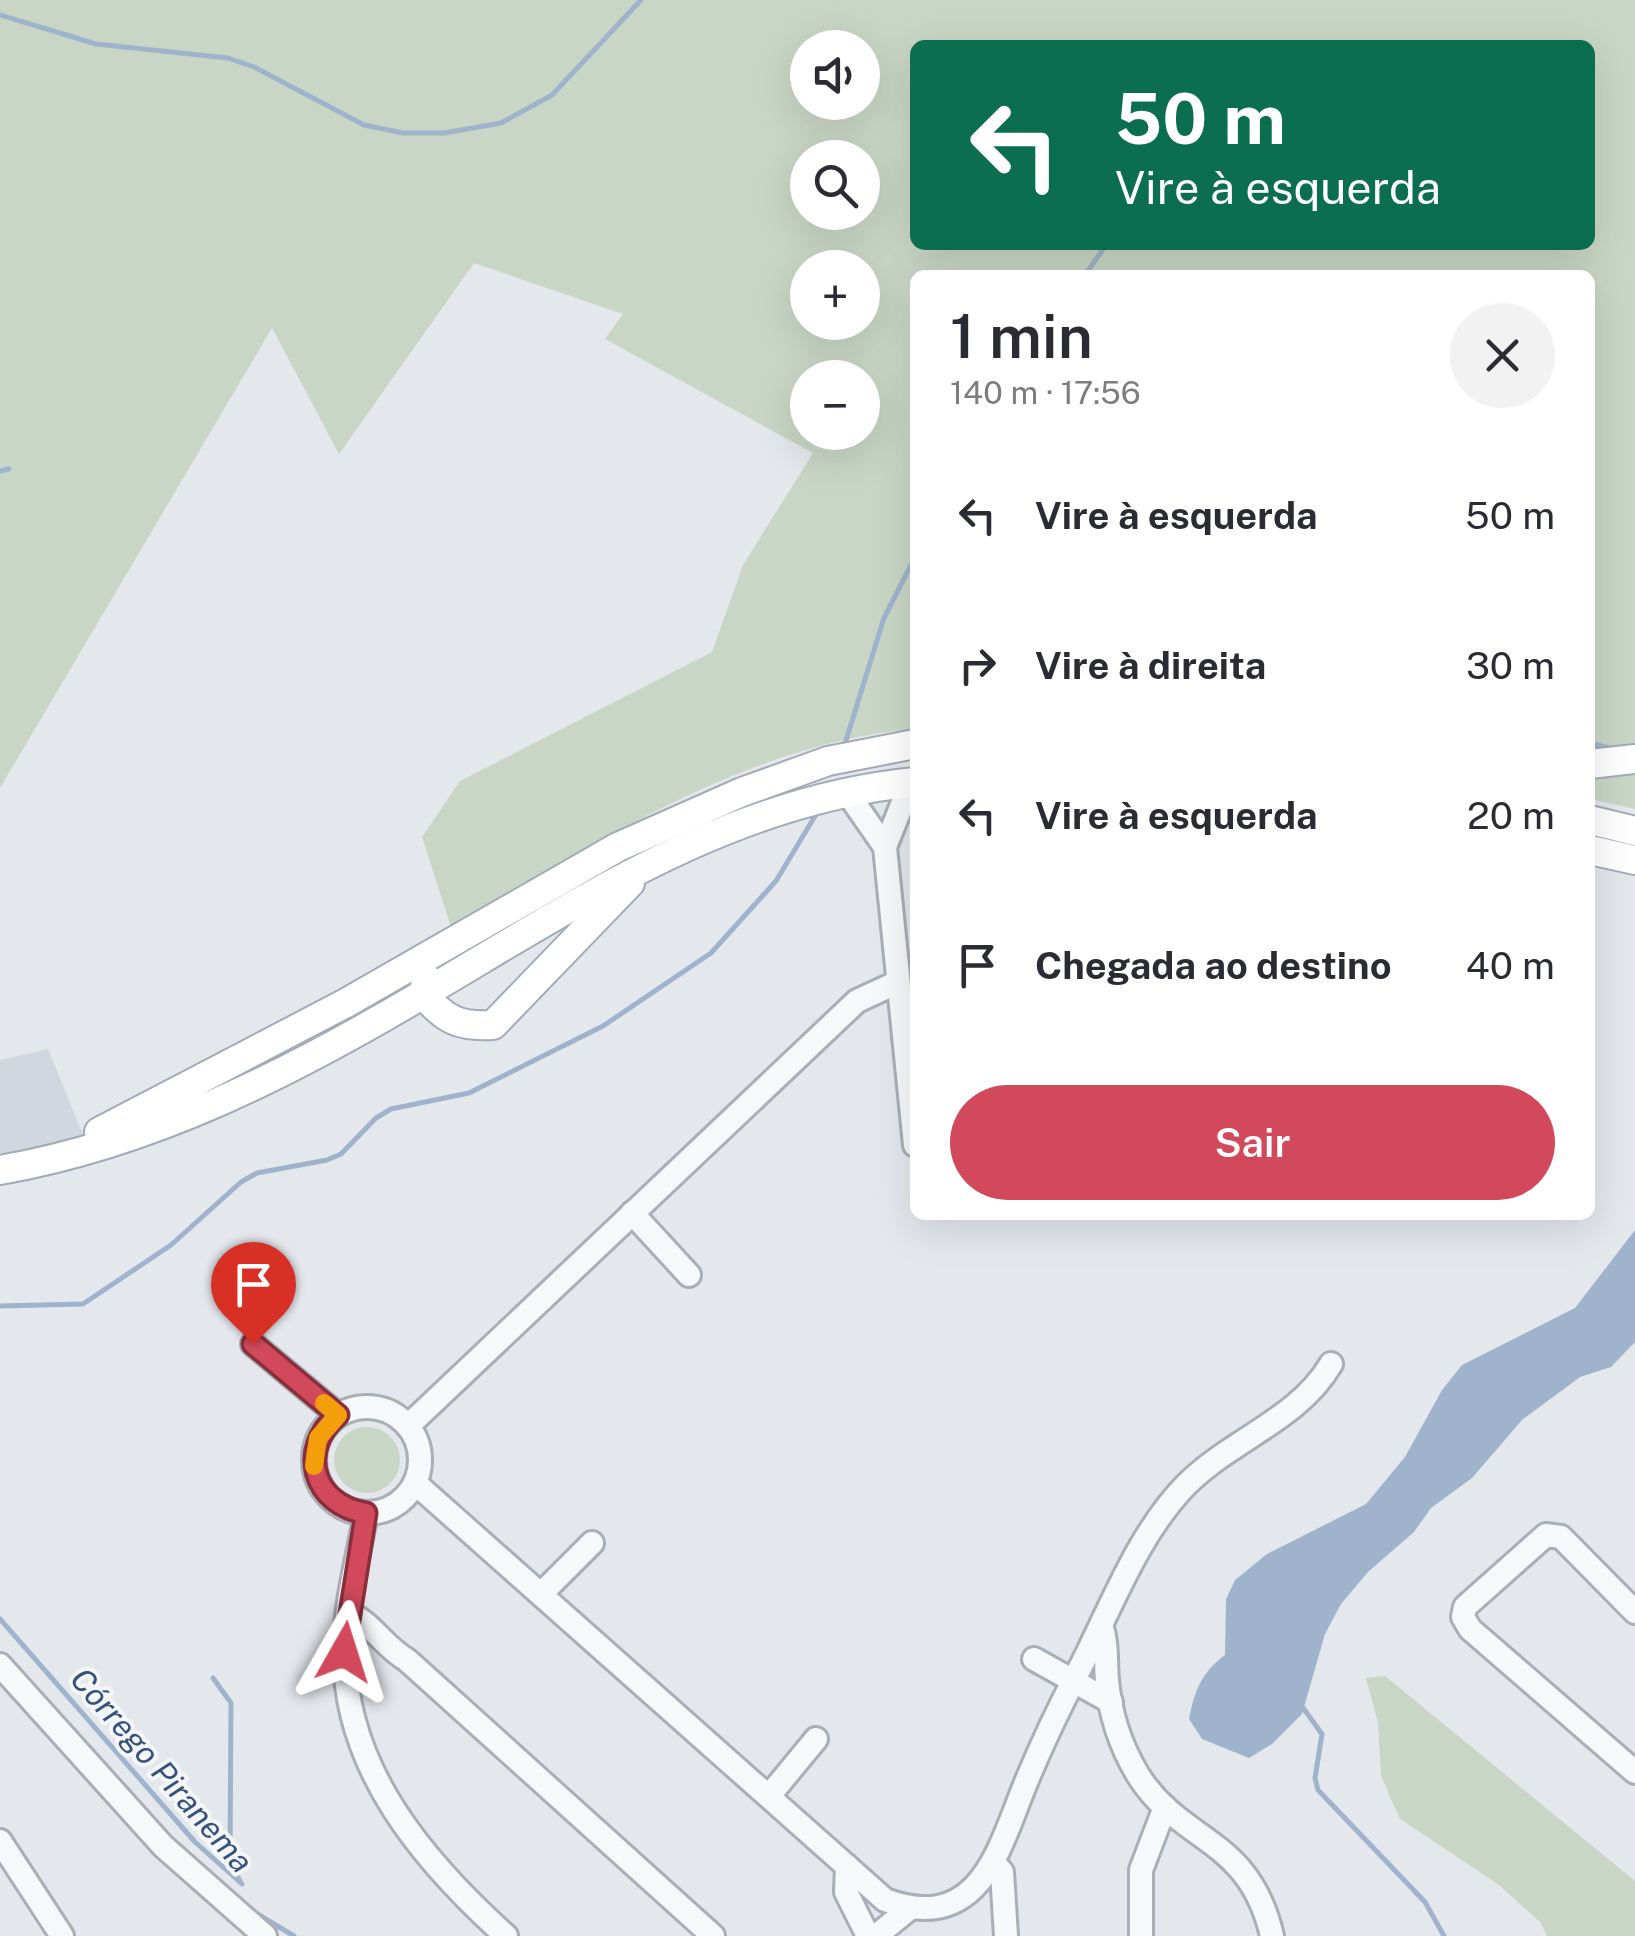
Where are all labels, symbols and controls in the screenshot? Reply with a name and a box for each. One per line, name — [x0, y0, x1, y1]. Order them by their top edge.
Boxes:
map controls — [790, 30, 880, 450]
button: sound — [790, 30, 880, 120]
text: 50 m — [1115, 77, 1286, 160]
icon: left — [950, 80, 1080, 210]
button: search — [790, 140, 880, 230]
text: Vire à esquerda — [1115, 161, 1441, 214]
button: + — [790, 250, 880, 340]
text: 1 min — [950, 301, 1093, 372]
button: close — [1450, 303, 1555, 408]
button: − — [790, 360, 880, 450]
text: 140 m · 17:56 — [950, 374, 1141, 411]
icon: left — [950, 488, 1005, 543]
text: Vire à esquerda — [1035, 493, 1318, 538]
text: 50 m — [1465, 493, 1555, 538]
icon: right — [950, 638, 1005, 693]
text: Vire à direita — [1035, 643, 1266, 688]
text: 30 m — [1466, 643, 1555, 688]
icon: left — [950, 788, 1005, 843]
text: Vire à esquerda — [1035, 793, 1318, 838]
text: 20 m — [1467, 793, 1555, 838]
icon: arrive — [950, 938, 1005, 993]
text: Chegada ao destino — [1035, 943, 1392, 988]
text: 40 m — [1466, 943, 1555, 988]
button: Sair — [950, 1085, 1555, 1200]
pin — [211, 1242, 296, 1345]
icon: arrive — [226, 1257, 281, 1312]
position arrow — [292, 1600, 396, 1704]
water label: Córrego Piranema — [63, 1660, 261, 1880]

